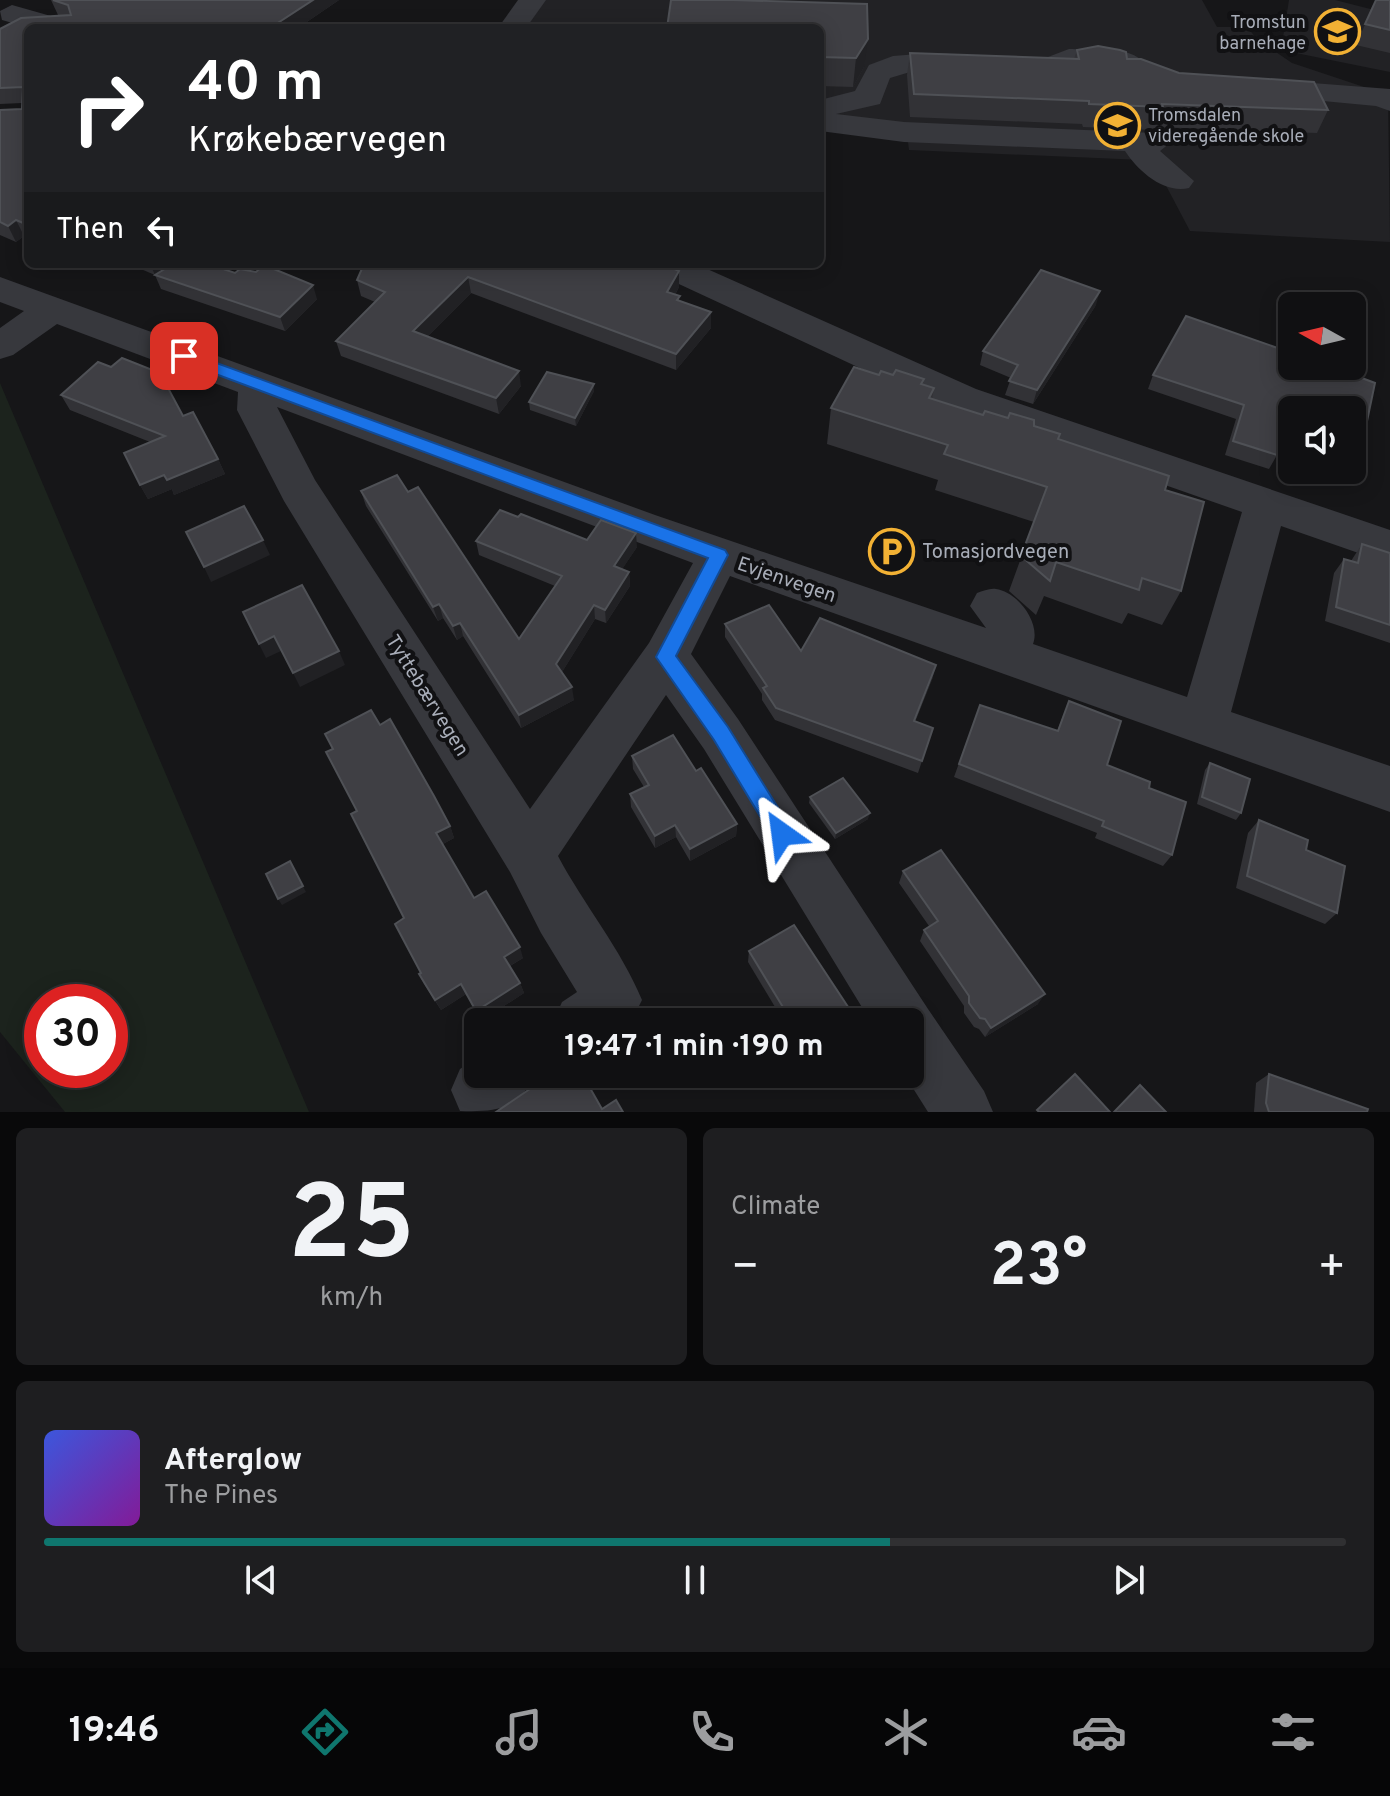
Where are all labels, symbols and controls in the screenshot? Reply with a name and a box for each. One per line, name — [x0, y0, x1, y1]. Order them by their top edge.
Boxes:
school or university icon: Tromstun barnehage — [1313, 8, 1361, 56]
place label: Tromstun barnehage — [1219, 12, 1306, 56]
text: 40 m — [188, 50, 324, 120]
icon: right — [56, 56, 160, 160]
school or university icon: Tromsdalen videregående skole — [1093, 101, 1141, 149]
place label: Tromsdalen videregående skole — [1148, 105, 1304, 149]
text: Krøkebærvegen — [188, 119, 447, 165]
icon: left — [140, 208, 184, 252]
text: Then — [56, 212, 124, 249]
north arrow — [1278, 292, 1366, 380]
map controls — [1278, 292, 1366, 484]
pin — [150, 322, 218, 390]
icon: arrive — [162, 334, 206, 378]
button: sound — [1278, 396, 1366, 484]
parking icon: Tomasjordvegen — [867, 527, 915, 575]
place label: Tomasjordvegen — [922, 540, 1069, 566]
street label: Evjenvegen — [733, 552, 839, 610]
street label: Tyttebærvegen — [379, 630, 474, 762]
position arrow — [740, 792, 824, 876]
speed limit sign: 30 — [24, 984, 128, 1088]
text: 19:47 · 1 min · 190 m — [564, 1029, 824, 1066]
text: 25 — [288, 1164, 415, 1296]
text: Climate — [731, 1191, 820, 1224]
text: 23° — [990, 1231, 1087, 1307]
text: − — [731, 1241, 759, 1297]
text: + — [1318, 1241, 1346, 1297]
text: km/h — [320, 1282, 383, 1315]
text: Afterglow — [164, 1443, 302, 1480]
text: The Pines — [164, 1480, 278, 1513]
icon: previous — [239, 1558, 283, 1602]
icon: pause — [673, 1558, 717, 1602]
icon: next — [1107, 1558, 1151, 1602]
icon: directions — [297, 1704, 353, 1760]
icon: music — [491, 1704, 547, 1760]
icon: phone — [684, 1704, 740, 1760]
icon: climate — [878, 1704, 934, 1760]
icon: car — [1071, 1704, 1127, 1760]
icon: filters — [1265, 1704, 1321, 1760]
text: 19:46 — [69, 1709, 159, 1755]

